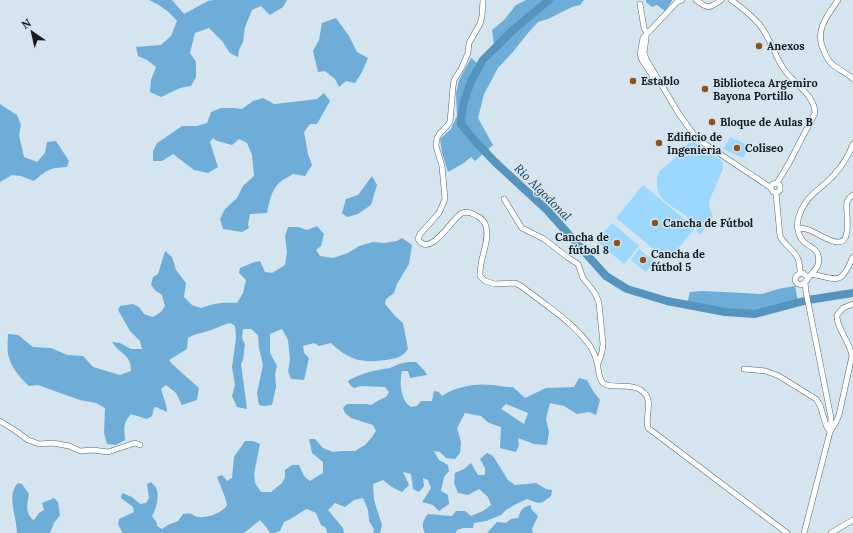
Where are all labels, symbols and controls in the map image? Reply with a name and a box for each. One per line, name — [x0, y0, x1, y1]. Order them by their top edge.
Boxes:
north arrow — [12, 12, 52, 52]
text: N — [19, 15, 34, 32]
place label: Anexos — [767, 39, 805, 53]
marker: Anexos — [754, 41, 764, 51]
place label: Establo — [641, 74, 679, 88]
marker: Establo — [628, 76, 638, 86]
place label: Biblioteca Argemiro Bayona Portillo — [713, 76, 818, 103]
marker: Biblioteca Argemiro Bayona Portillo — [700, 84, 710, 94]
place label: Bloque de Aulas B — [720, 115, 813, 129]
marker: Bloque de Aulas B — [707, 117, 717, 127]
place label: Edificio de Ingenieria — [667, 130, 722, 157]
marker: Edificio de Ingenieria — [654, 138, 664, 148]
place label: Coliseo — [745, 141, 783, 155]
marker: Coliseo — [732, 143, 742, 153]
water label: Río Algodonal — [511, 160, 575, 224]
place label: Cancha de Fútbol — [663, 216, 754, 230]
marker: Cancha de Fútbol — [650, 218, 660, 228]
place label: Cancha de fútbol 8 — [555, 230, 609, 257]
marker: Cancha de fútbol 8 — [612, 238, 622, 248]
place label: Cancha de fútbol 5 — [651, 247, 705, 274]
marker: Cancha de fútbol 5 — [638, 255, 648, 265]

